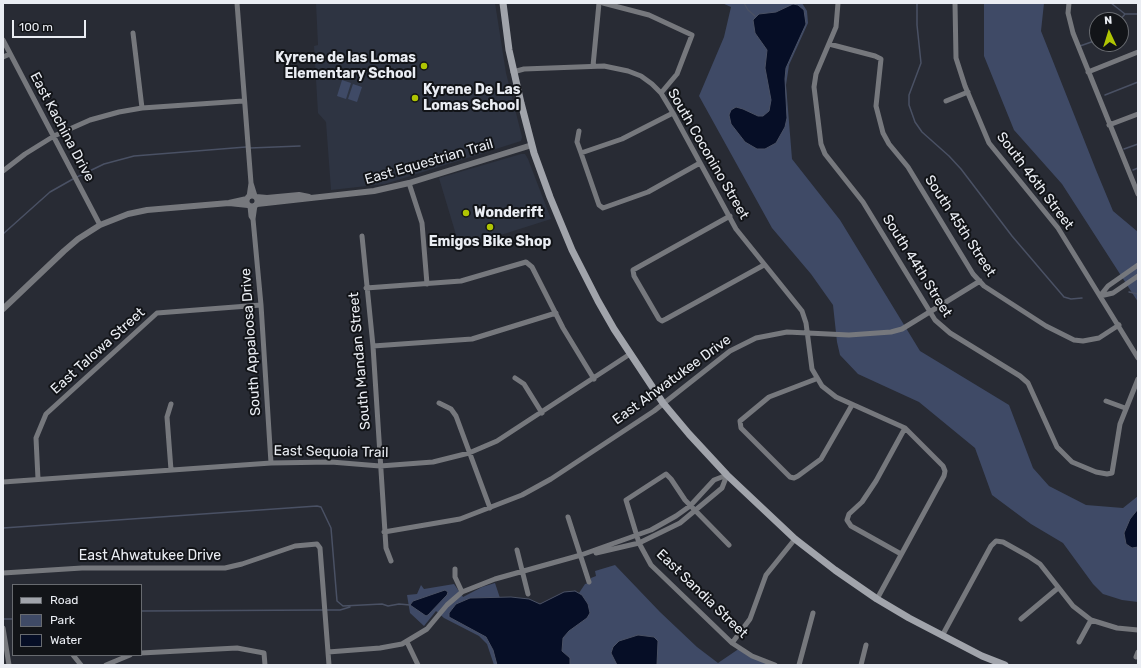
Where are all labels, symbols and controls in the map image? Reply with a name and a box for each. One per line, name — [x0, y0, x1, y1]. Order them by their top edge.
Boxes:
scale bar — [14, 12, 88, 38]
north arrow — [1089, 12, 1129, 52]
text: N — [1104, 14, 1113, 27]
text: 100 m — [19, 20, 53, 34]
place label: Kyrene de las Lomas Elementary School — [275, 50, 416, 82]
marker: Kyrene de las Lomas Elementary School — [419, 61, 429, 71]
street label: East Kachina Drive — [26, 70, 98, 184]
place label: Kyrene De Las Lomas School — [423, 82, 521, 114]
street label: South Coconino Street — [664, 86, 752, 222]
marker: Kyrene De Las Lomas School — [410, 93, 420, 103]
street label: South 46th Street — [993, 129, 1077, 233]
street label: East Equestrian Trail — [363, 136, 495, 188]
street label: South 45th Street — [921, 172, 999, 280]
place label: Wonderift — [474, 205, 543, 221]
marker: Wonderift — [461, 208, 471, 218]
street label: South 44th Street — [879, 212, 955, 320]
marker: Emigos Bike Shop — [485, 222, 495, 232]
place label: Emigos Bike Shop — [429, 234, 551, 250]
street label: South Appaloosa Drive — [237, 268, 265, 416]
street label: South Mandan Street — [346, 291, 374, 431]
street label: East Talowa Street — [48, 304, 148, 398]
street label: East Ahwatukee Drive — [609, 331, 735, 429]
street label: East Sequoia Trail — [273, 443, 389, 461]
street label: East Sandia Street — [653, 546, 751, 642]
street label: East Ahwatukee Drive — [79, 548, 221, 564]
legend — [12, 584, 142, 656]
text: Road — [50, 593, 78, 607]
text: Park — [50, 613, 75, 627]
text: Water — [50, 633, 82, 647]

